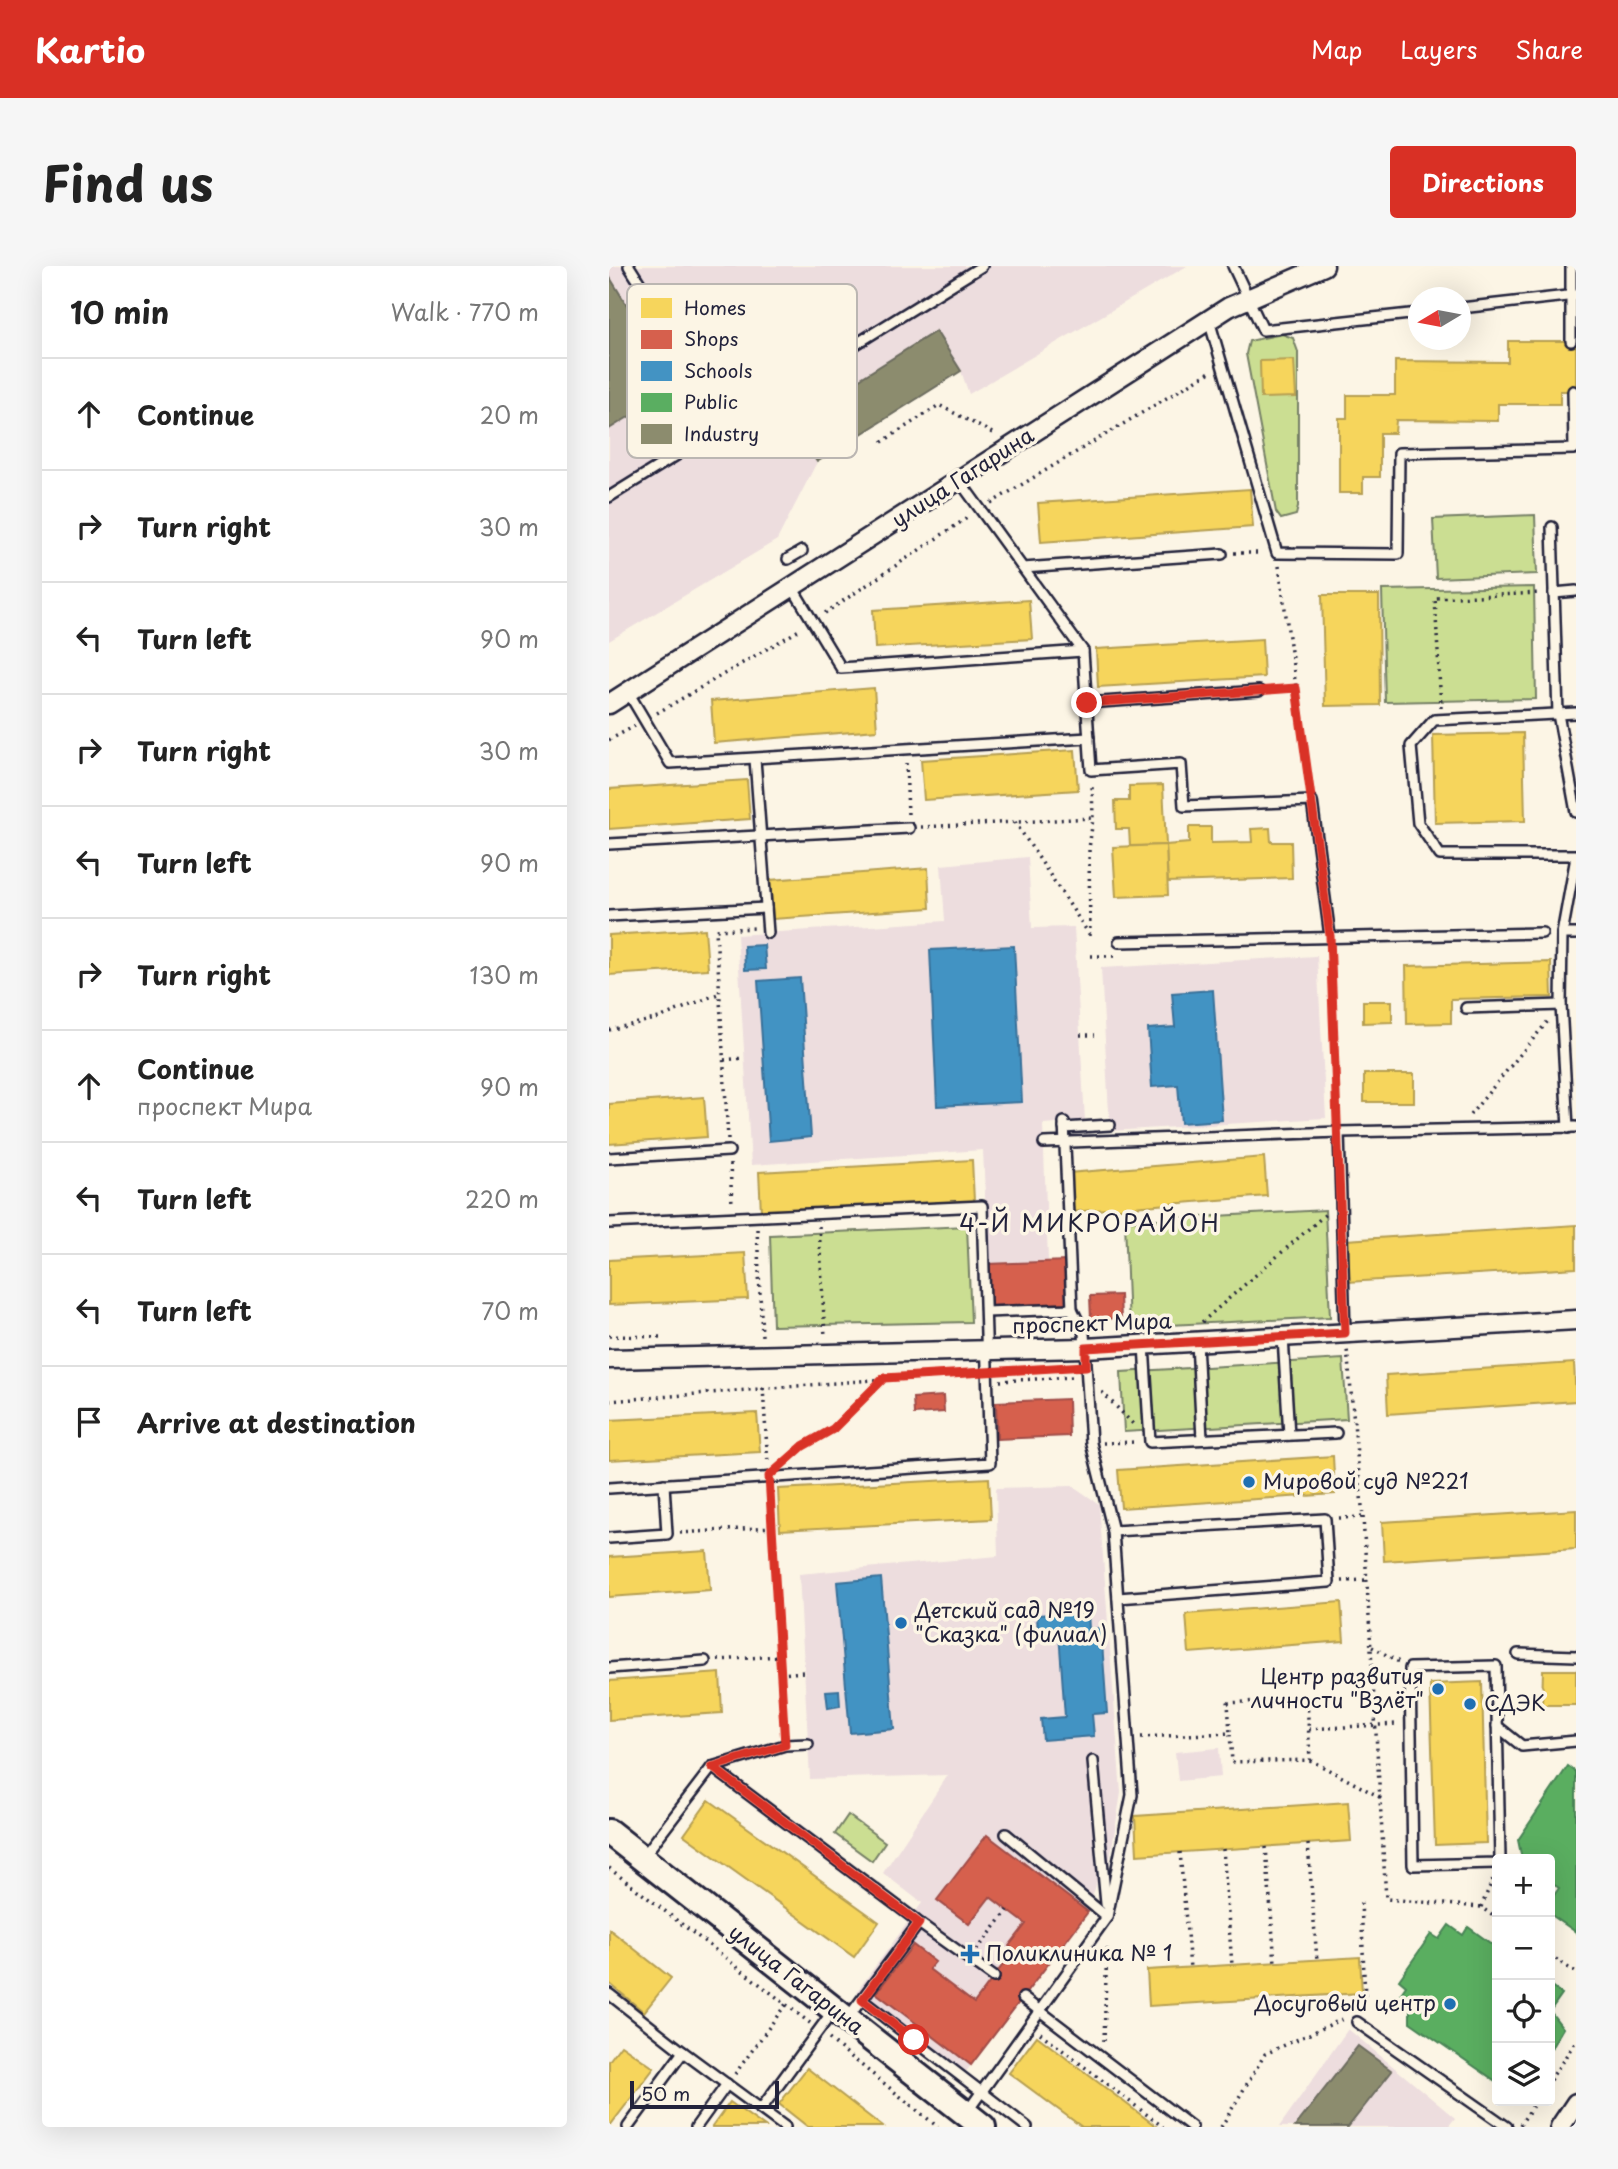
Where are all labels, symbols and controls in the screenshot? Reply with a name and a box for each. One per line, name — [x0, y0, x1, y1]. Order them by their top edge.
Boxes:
text: Kartio — [35, 24, 145, 74]
text: Map — [1311, 31, 1362, 67]
text: Layers — [1400, 31, 1477, 67]
text: Share — [1515, 31, 1583, 67]
text: Find us — [42, 145, 213, 219]
button: Directions — [1390, 146, 1576, 218]
legend — [627, 284, 857, 458]
north arrow — [1408, 287, 1471, 350]
text: 10 min — [70, 289, 169, 334]
text: Homes — [684, 293, 746, 321]
text: Walk · 770 m — [391, 294, 539, 329]
text: Shops — [684, 324, 738, 352]
text: Schools — [684, 356, 752, 384]
text: Public — [684, 387, 738, 415]
icon: ahead — [70, 395, 108, 433]
text: Continue — [137, 395, 254, 434]
text: 20 m — [480, 397, 539, 432]
street label: улица Гагарина — [884, 418, 1040, 534]
text: Industry — [684, 419, 759, 447]
icon: right — [70, 507, 108, 545]
text: Turn right — [137, 507, 271, 546]
text: 30 m — [478, 509, 539, 544]
icon: left — [70, 619, 108, 657]
text: Turn left — [137, 619, 252, 658]
text: 90 m — [480, 621, 539, 656]
route end — [1071, 687, 1102, 718]
icon: right — [70, 731, 108, 769]
text: Turn right — [137, 731, 271, 770]
text: 30 m — [478, 733, 539, 768]
icon: left — [70, 843, 108, 881]
text: Turn left — [137, 843, 252, 882]
text: 90 m — [480, 845, 539, 880]
icon: right — [70, 955, 108, 993]
text: Turn right — [137, 955, 271, 994]
text: 130 m — [469, 957, 539, 992]
text: Continue — [137, 1049, 254, 1088]
icon: ahead — [70, 1067, 108, 1105]
text: 90 m — [480, 1069, 539, 1104]
text: проспект Мира — [137, 1088, 312, 1123]
icon: left — [70, 1179, 108, 1217]
text: Turn left — [137, 1179, 252, 1218]
text: 220 m — [465, 1181, 539, 1216]
district label: 4-Й МИКРОРАЙОН — [959, 1204, 1221, 1240]
icon: left — [70, 1291, 108, 1329]
text: Turn left — [137, 1291, 252, 1330]
text: 70 m — [481, 1293, 539, 1328]
street label: проспект Мира — [1012, 1303, 1173, 1341]
icon: arrive — [70, 1403, 108, 1441]
text: Arrive at destination — [137, 1403, 416, 1442]
place label: Мировой суд №221 — [1263, 1464, 1469, 1496]
marker: Мировой суд №221 — [1241, 1474, 1257, 1490]
place label: Детский сад №19 "Сказка" (филиал) — [914, 1593, 1108, 1649]
marker: Детский сад №19 "Сказка" (филиал) — [893, 1615, 909, 1631]
place label: Центр развития личности "Взлёт" — [1250, 1659, 1424, 1715]
marker: Центр развития личности "Взлёт" — [1430, 1681, 1446, 1697]
place label: СДЭК — [1484, 1686, 1546, 1718]
marker: СДЭК — [1462, 1696, 1478, 1712]
map controls — [1492, 1854, 1555, 2106]
button: + — [1492, 1854, 1555, 1917]
street label: улица Гагарина — [723, 1915, 872, 2042]
button: − — [1492, 1917, 1555, 1980]
place label: Поликлиника № 1 — [986, 1936, 1173, 1968]
marker: Поликлиника № 1 — [960, 1944, 980, 1964]
button: locate — [1492, 1980, 1555, 2043]
place label: Досуговый центр — [1254, 1986, 1436, 2018]
marker: Досуговый центр — [1442, 1996, 1458, 2012]
route start — [898, 2024, 929, 2055]
button: layers — [1492, 2043, 1555, 2106]
scale bar — [630, 2078, 779, 2110]
text: 50 m — [641, 2079, 690, 2107]

